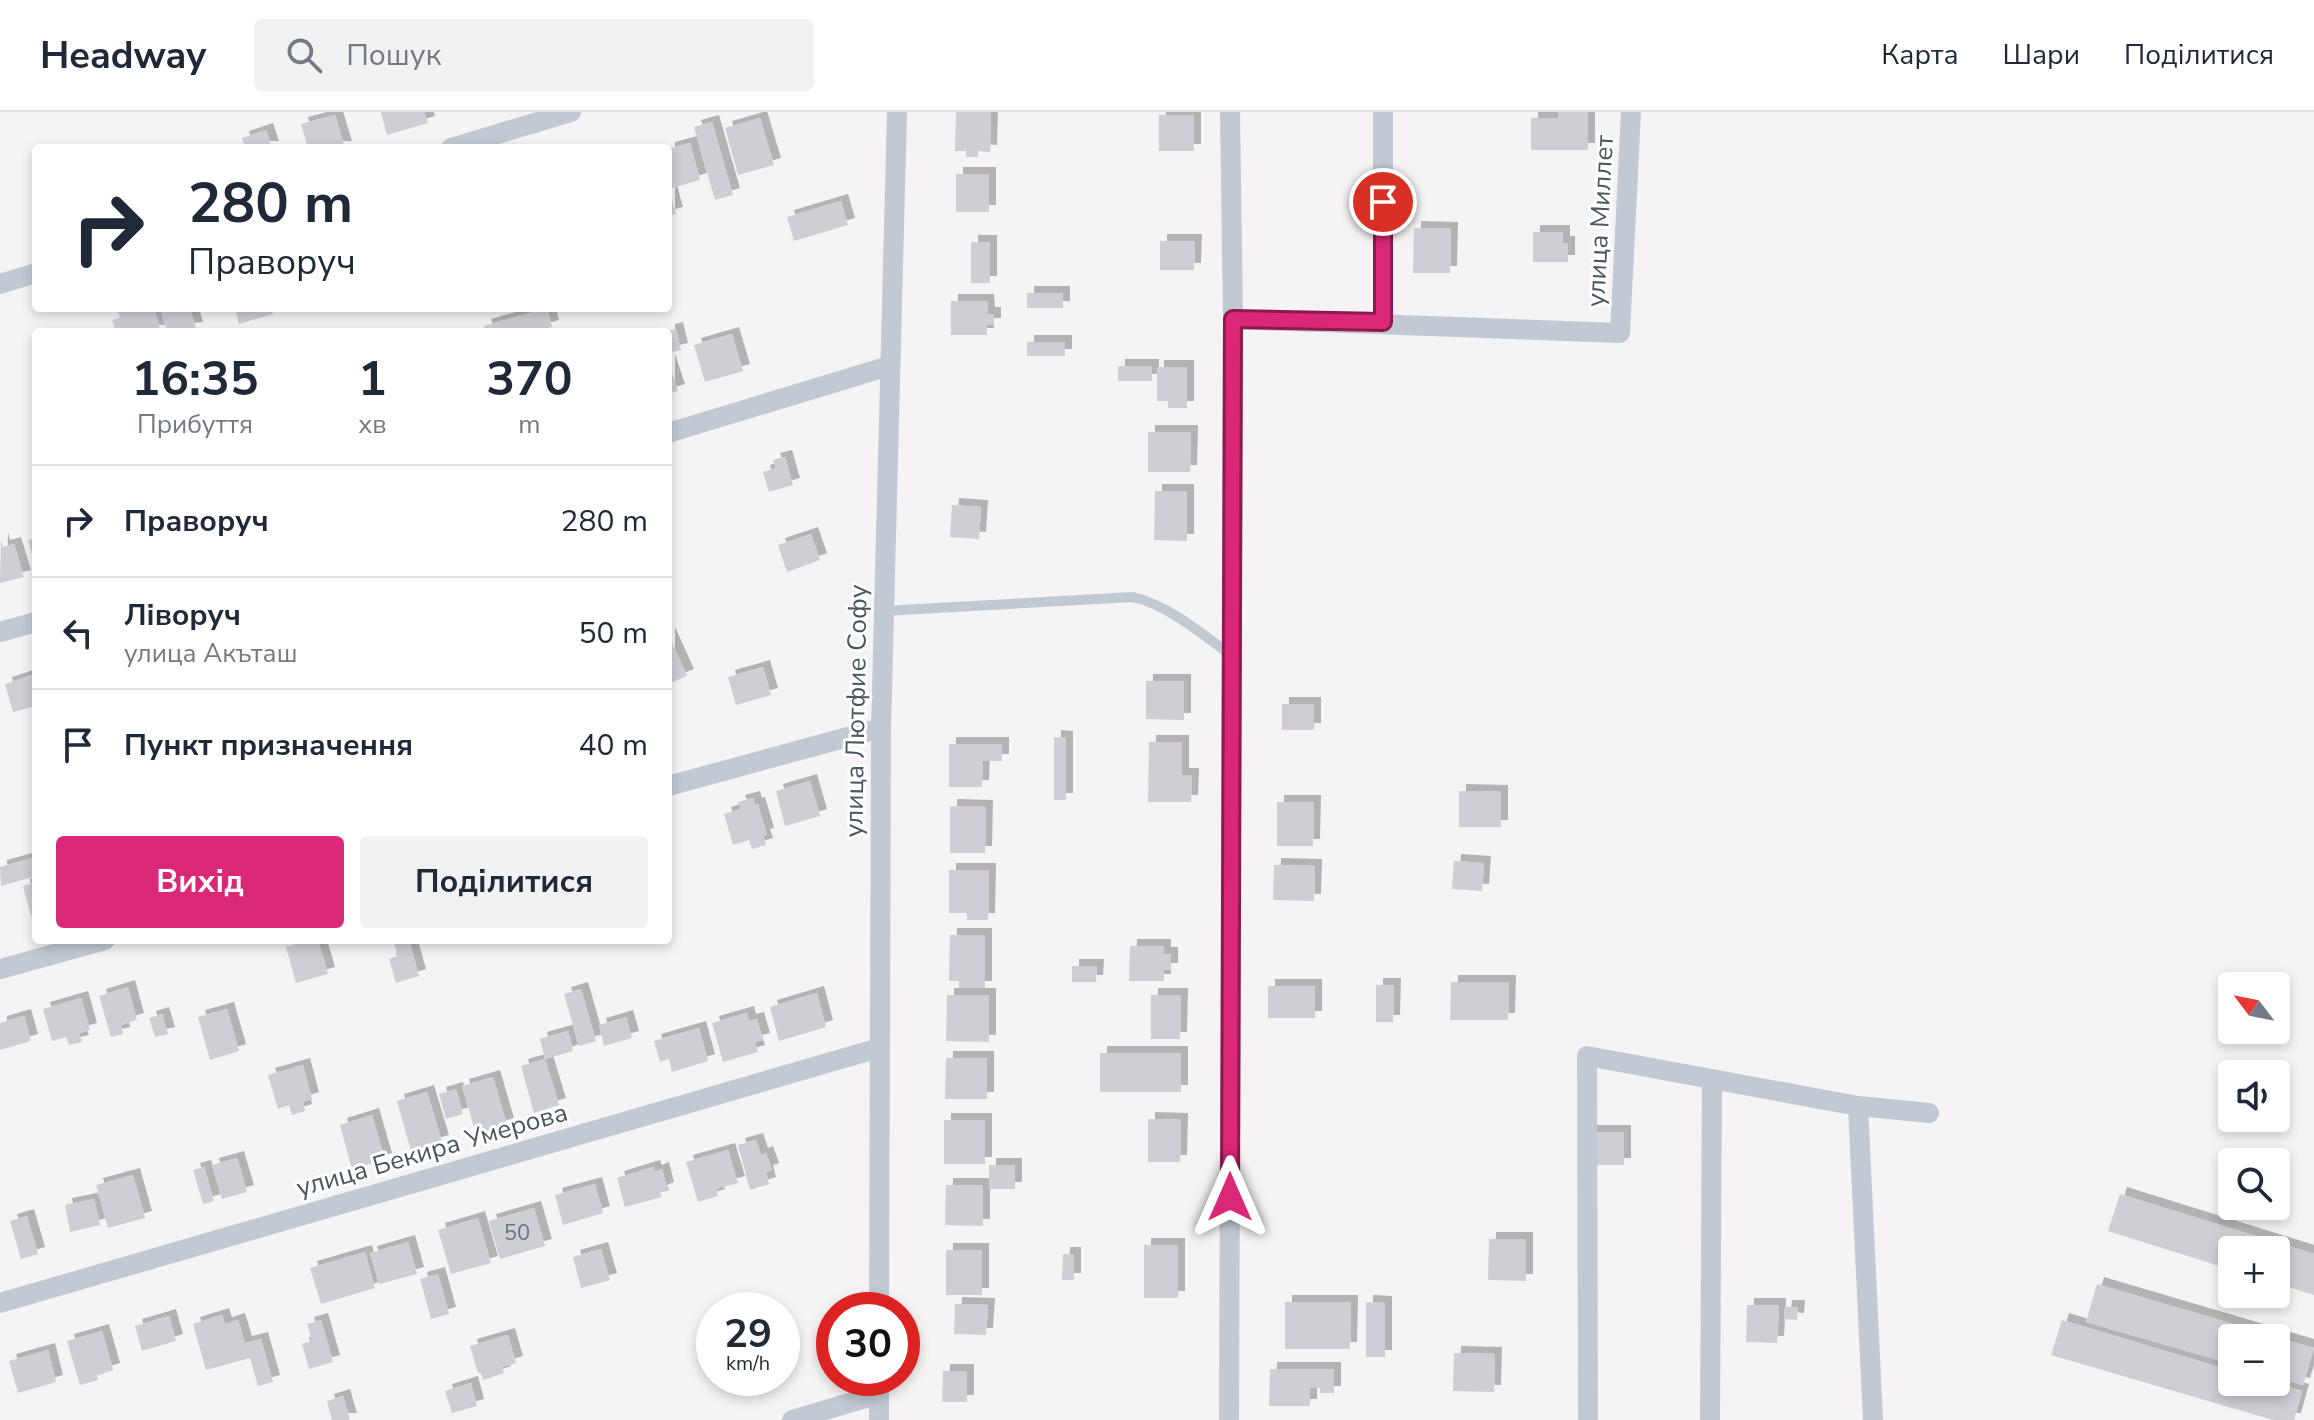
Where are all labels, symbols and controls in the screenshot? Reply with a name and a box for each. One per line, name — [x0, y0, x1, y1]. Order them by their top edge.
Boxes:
search box — [254, 19, 814, 91]
text: Headway — [40, 30, 206, 81]
icon: search — [282, 33, 326, 77]
text: Пошук — [346, 35, 441, 76]
text: Карта — [1881, 36, 1959, 74]
text: Шари — [2003, 36, 2080, 74]
text: Поділитися — [2124, 36, 2274, 74]
street label: улица Миллет — [1578, 134, 1622, 308]
text: 280 m — [188, 165, 353, 242]
pin — [1349, 168, 1417, 236]
icon: right — [56, 176, 160, 280]
icon: arrive — [1361, 180, 1405, 224]
text: Праворуч — [188, 238, 356, 287]
text: 16:35 — [131, 346, 259, 412]
text: 1 — [358, 346, 387, 412]
text: 370 — [486, 346, 573, 412]
text: Прибуття — [137, 407, 253, 442]
text: хв — [358, 407, 386, 442]
text: m — [518, 407, 540, 442]
icon: right — [56, 499, 100, 543]
text: Праворуч — [124, 501, 269, 542]
text: 280 m — [561, 501, 648, 542]
street label: улица Лютфие Софу — [836, 584, 876, 838]
text: Ліворуч — [124, 595, 241, 636]
icon: left — [56, 611, 100, 655]
text: 50 m — [579, 613, 648, 654]
text: улица Акъташ — [124, 636, 297, 671]
icon: arrive — [56, 723, 100, 767]
text: Пункт призначення — [124, 725, 413, 766]
text: 40 m — [579, 725, 648, 766]
button: Вихід — [56, 836, 344, 928]
button: Поділитися — [360, 836, 648, 928]
north arrow — [2218, 972, 2290, 1044]
map controls — [2218, 972, 2290, 1396]
button: sound — [2218, 1060, 2290, 1132]
street label: улица Бекира Умерова — [292, 1095, 572, 1205]
button: search — [2218, 1148, 2290, 1220]
position arrow — [1188, 1155, 1272, 1239]
house number: 50 — [504, 1218, 530, 1248]
button: + — [2218, 1236, 2290, 1308]
speed limit sign: 30 — [816, 1292, 920, 1396]
text: 29 — [724, 1307, 772, 1361]
button: − — [2218, 1324, 2290, 1396]
text: km/h — [726, 1350, 770, 1377]

